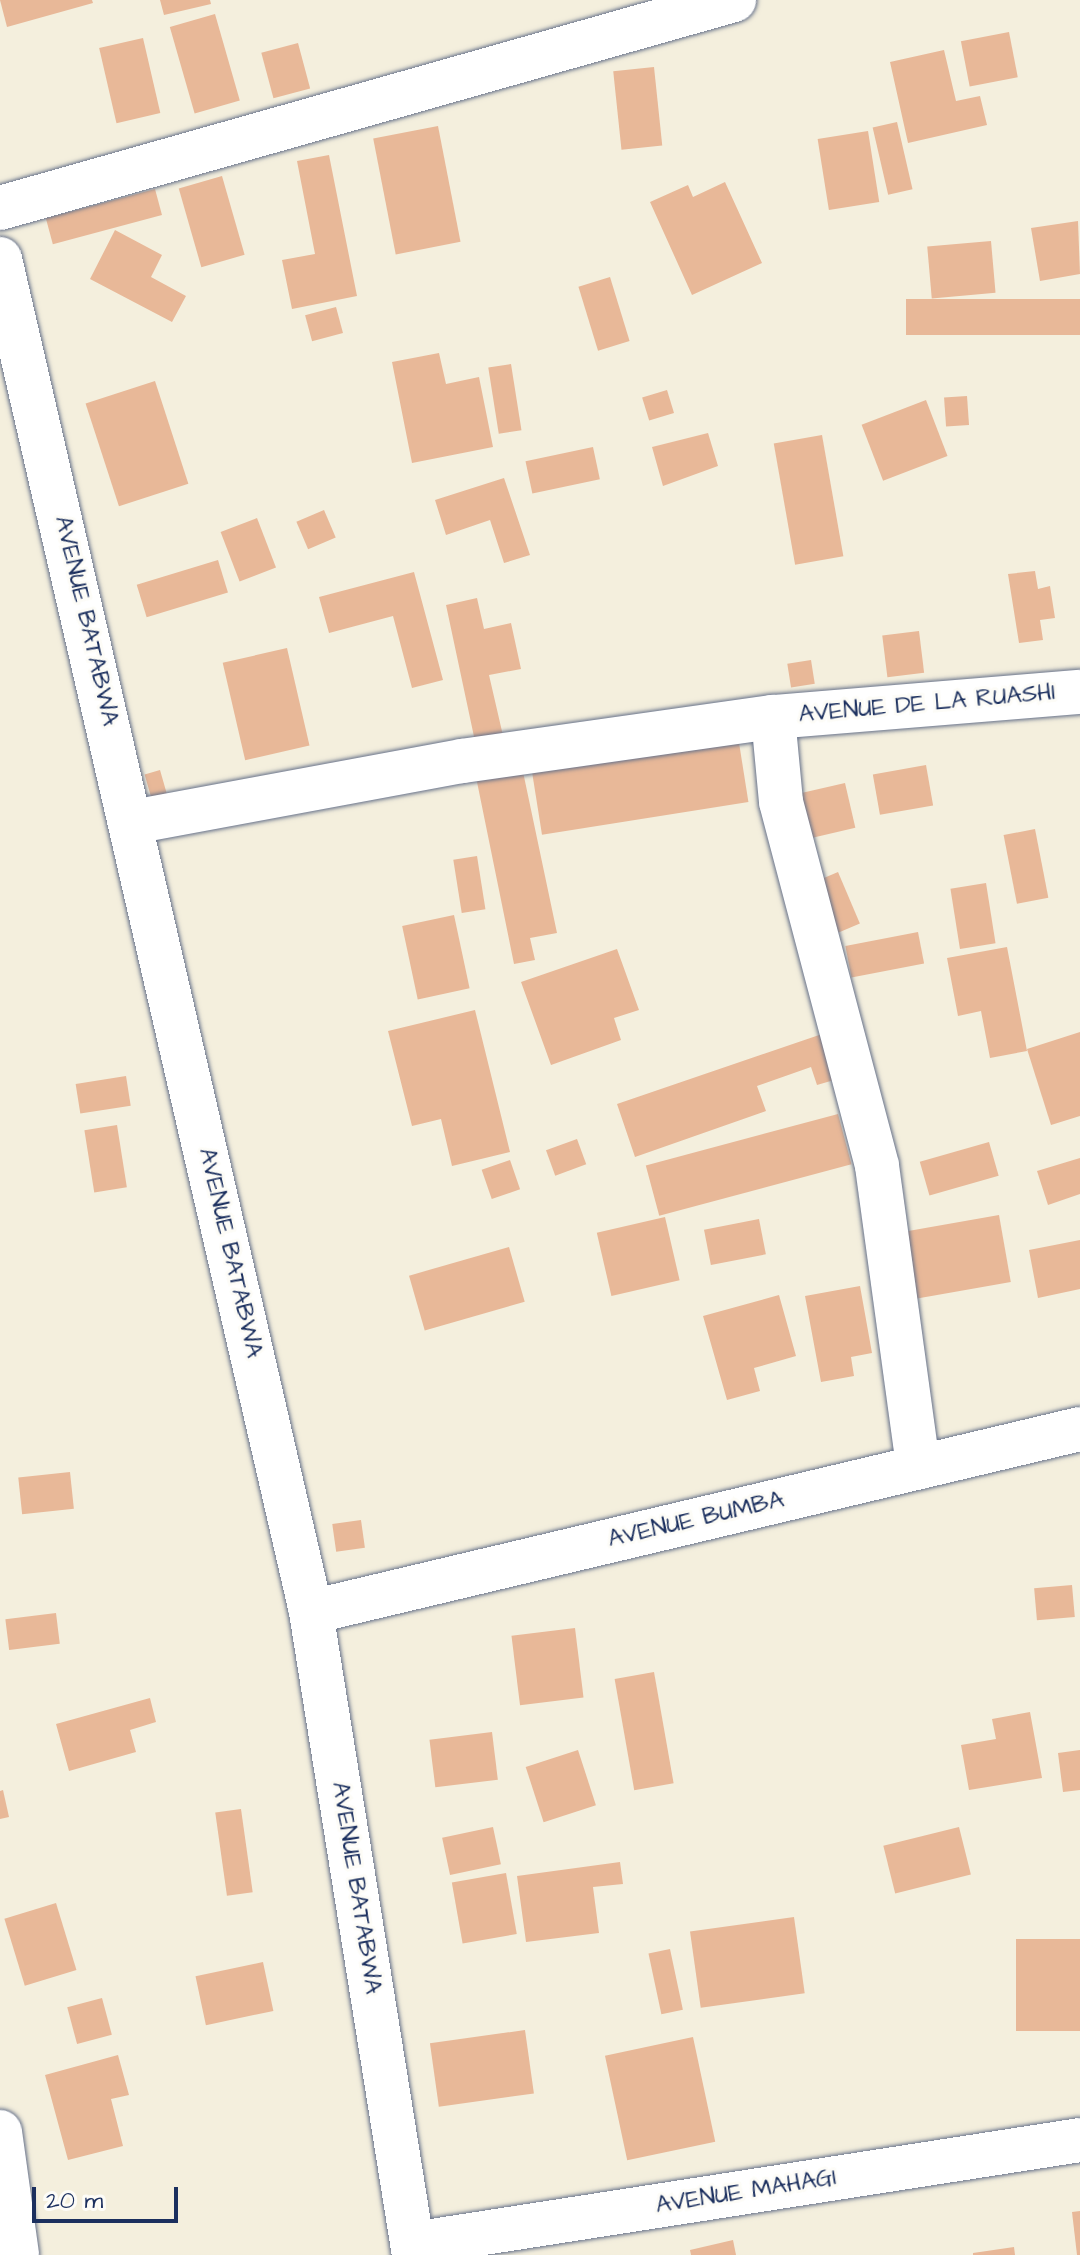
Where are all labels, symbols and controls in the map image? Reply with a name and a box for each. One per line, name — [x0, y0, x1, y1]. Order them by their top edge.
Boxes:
street label: AVENUE BATABWA — [48, 513, 124, 729]
street label: AVENUE DE LA RUASHI — [797, 678, 1057, 730]
street label: AVENUE BATABWA — [192, 1145, 268, 1361]
street label: AVENUE BUMBA — [605, 1486, 787, 1554]
street label: AVENUE BATABWA — [325, 1780, 387, 1996]
street label: AVENUE MAHAGI — [654, 2164, 838, 2220]
scale bar — [36, 2171, 182, 2221]
text: 20 m — [46, 2184, 103, 2218]

